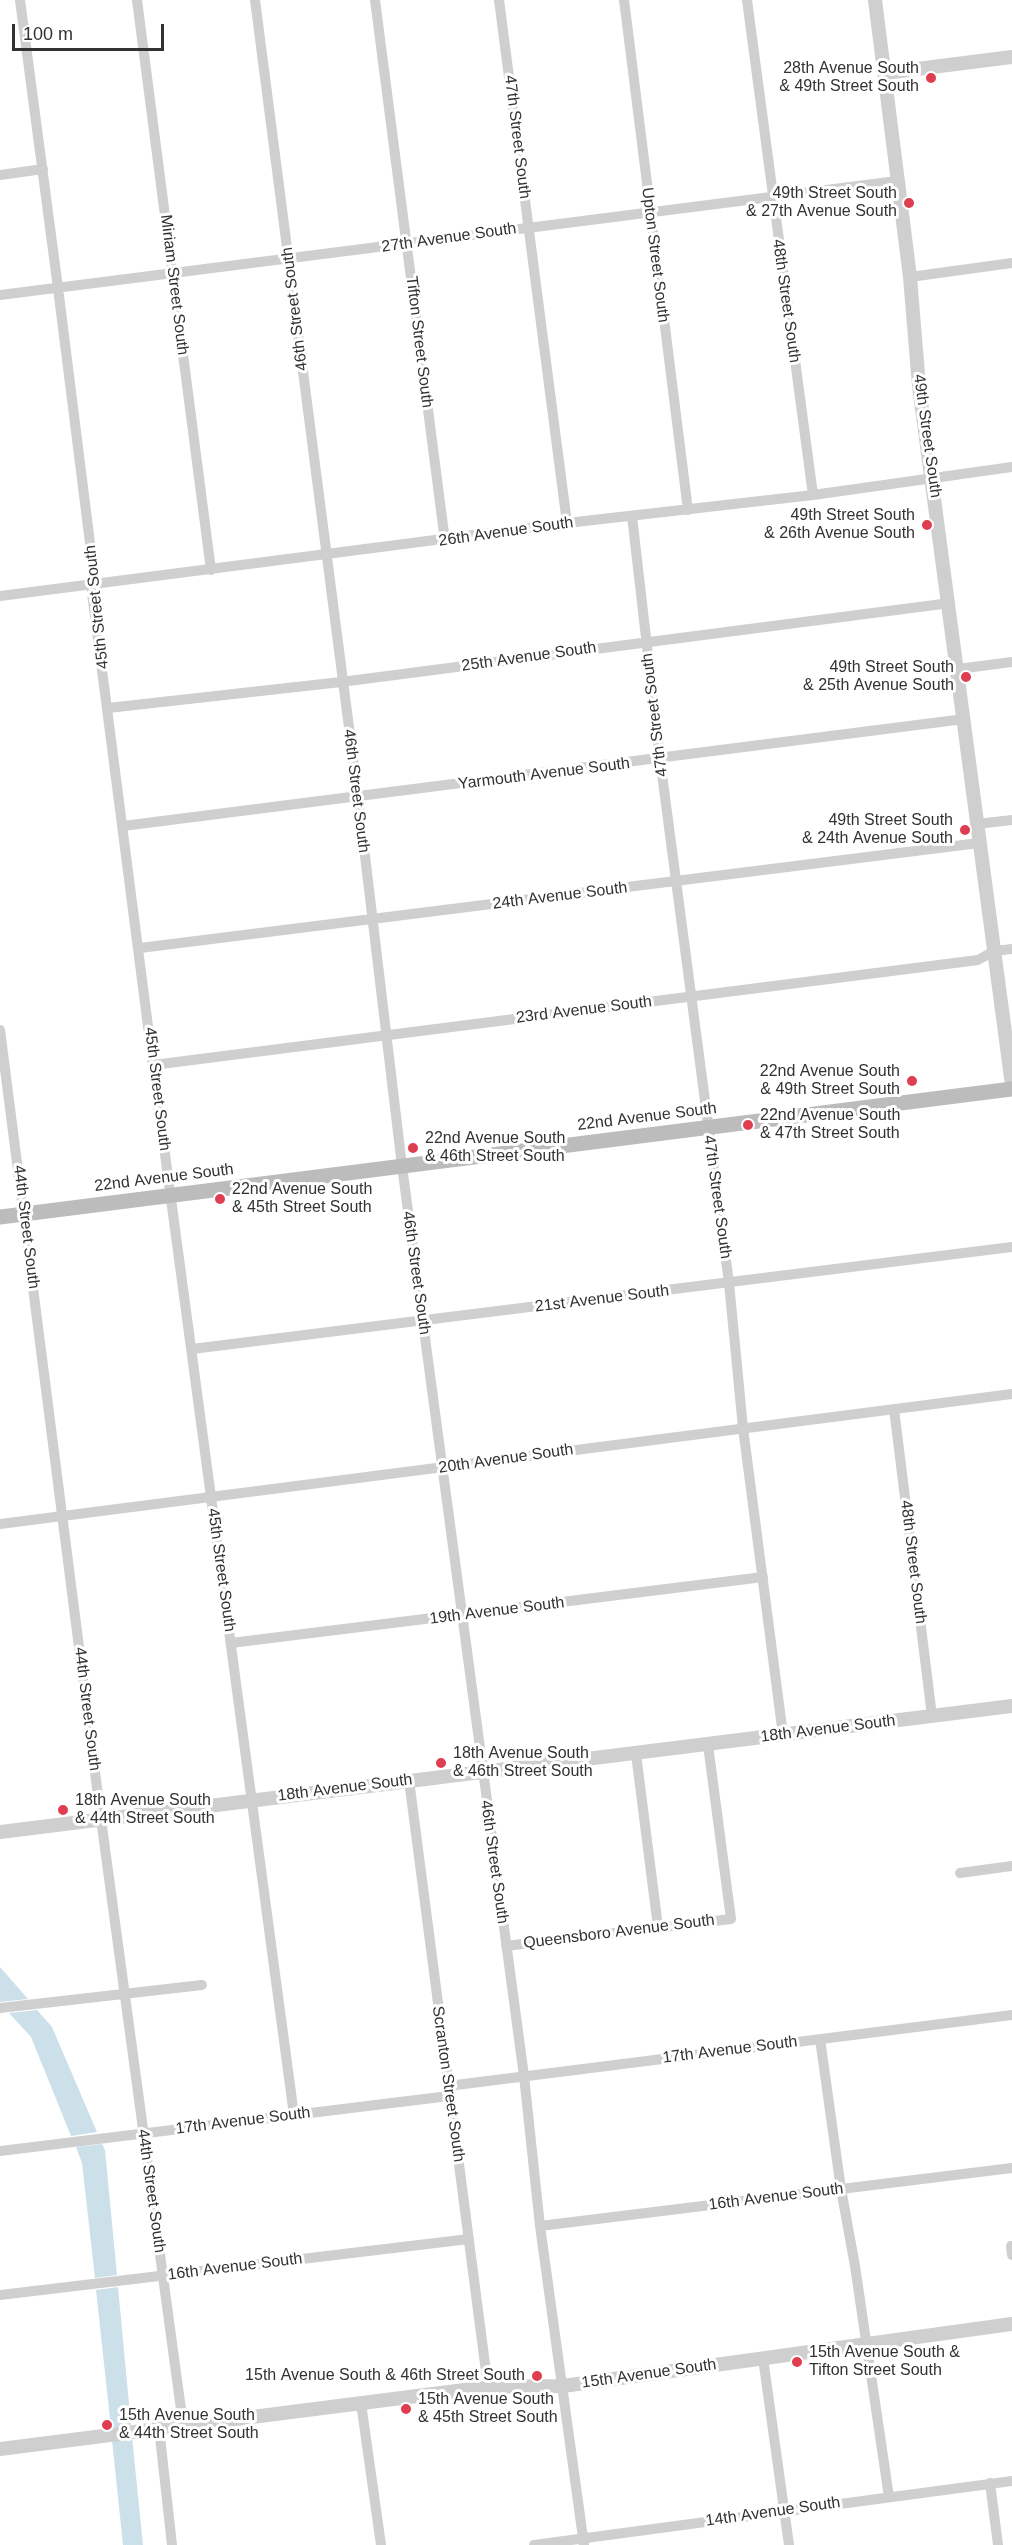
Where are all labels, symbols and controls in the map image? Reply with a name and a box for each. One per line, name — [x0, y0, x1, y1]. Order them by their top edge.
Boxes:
scale bar — [15, 12, 166, 50]
text: 100 m — [23, 24, 73, 44]
place label: 28th Avenue South & 49th Street South — [779, 59, 919, 97]
marker: 28th Avenue South & 49th Street South — [924, 71, 938, 85]
street label: 47th Street South — [500, 74, 534, 200]
place label: 49th Street South & 27th Avenue South — [746, 184, 897, 222]
street label: Upton Street South — [637, 186, 673, 324]
marker: 49th Street South & 27th Avenue South — [902, 196, 916, 210]
street label: Miriam Street South — [156, 214, 192, 356]
street label: 27th Avenue South — [380, 219, 518, 257]
street label: 48th Street South — [768, 238, 804, 364]
street label: 46th Street South — [278, 246, 312, 372]
street label: Tifton Street South — [401, 275, 437, 409]
street label: 49th Street South — [909, 373, 945, 499]
place label: 49th Street South & 26th Avenue South — [764, 506, 915, 544]
street label: 26th Avenue South — [437, 513, 575, 551]
marker: 49th Street South & 26th Avenue South — [920, 518, 934, 532]
street label: 45th Street South — [81, 544, 113, 670]
street label: 25th Avenue South — [460, 638, 598, 676]
street label: 47th Street South — [638, 652, 672, 778]
place label: 49th Street South & 25th Avenue South — [803, 658, 954, 696]
marker: 49th Street South & 25th Avenue South — [959, 670, 973, 684]
street label: 46th Street South — [339, 728, 373, 854]
street label: Yarmouth Avenue South — [457, 754, 631, 794]
place label: 49th Street South & 24th Avenue South — [802, 811, 953, 849]
marker: 49th Street South & 24th Avenue South — [958, 823, 972, 837]
street label: 24th Avenue South — [491, 878, 629, 914]
street label: 23rd Avenue South — [515, 992, 653, 1028]
street label: 45th Street South — [140, 1026, 174, 1152]
place label: 22nd Avenue South & 49th Street South — [760, 1062, 900, 1100]
marker: 22nd Avenue South & 49th Street South — [905, 1074, 919, 1088]
street label: 22nd Avenue South — [576, 1099, 718, 1135]
place label: 22nd Avenue South & 47th Street South — [760, 1106, 900, 1144]
marker: 22nd Avenue South & 47th Street South — [741, 1118, 755, 1132]
place label: 22nd Avenue South & 46th Street South — [425, 1129, 565, 1167]
street label: 47th Street South — [699, 1134, 735, 1260]
marker: 22nd Avenue South & 46th Street South — [406, 1141, 420, 1155]
street label: 22nd Avenue South — [93, 1160, 235, 1196]
street label: 44th Street South — [9, 1164, 43, 1290]
place label: 22nd Avenue South & 45th Street South — [232, 1180, 372, 1218]
marker: 22nd Avenue South & 45th Street South — [213, 1192, 227, 1206]
street label: 46th Street South — [398, 1210, 434, 1336]
street label: 21st Avenue South — [534, 1281, 670, 1317]
street label: 20th Avenue South — [437, 1440, 575, 1478]
street label: 48th Street South — [896, 1499, 930, 1625]
street label: 45th Street South — [203, 1507, 239, 1633]
street label: 19th Avenue South — [428, 1593, 566, 1629]
street label: 44th Street South — [70, 1646, 104, 1772]
street label: 18th Avenue South — [759, 1711, 897, 1747]
place label: 18th Avenue South & 46th Street South — [453, 1744, 593, 1782]
marker: 18th Avenue South & 46th Street South — [434, 1756, 448, 1770]
street label: 18th Avenue South — [276, 1770, 414, 1806]
place label: 18th Avenue South & 44th Street South — [75, 1791, 215, 1829]
street label: 46th Street South — [476, 1799, 512, 1925]
marker: 18th Avenue South & 44th Street South — [56, 1803, 70, 1817]
street label: Queensboro Avenue South — [522, 1911, 716, 1953]
street label: Scranton Street South — [428, 2005, 468, 2163]
street label: 17th Avenue South — [661, 2032, 799, 2068]
street label: 17th Avenue South — [174, 2103, 312, 2139]
street label: 44th Street South — [133, 2128, 169, 2254]
street label: 16th Avenue South — [707, 2179, 845, 2215]
street label: 16th Avenue South — [166, 2249, 304, 2285]
place label: 15th Avenue South & Tifton Street South — [809, 2343, 960, 2381]
street label: 15th Avenue South — [580, 2355, 718, 2393]
marker: 15th Avenue South & Tifton Street South — [790, 2355, 804, 2369]
place label: 15th Avenue South & 46th Street South — [245, 2366, 525, 2386]
marker: 15th Avenue South & 46th Street South — [530, 2369, 544, 2383]
place label: 15th Avenue South & 45th Street South — [418, 2390, 558, 2428]
marker: 15th Avenue South & 45th Street South — [399, 2402, 413, 2416]
place label: 15th Avenue South & 44th Street South — [119, 2406, 259, 2444]
marker: 15th Avenue South & 44th Street South — [100, 2418, 114, 2432]
street label: 14th Avenue South — [704, 2493, 842, 2531]

